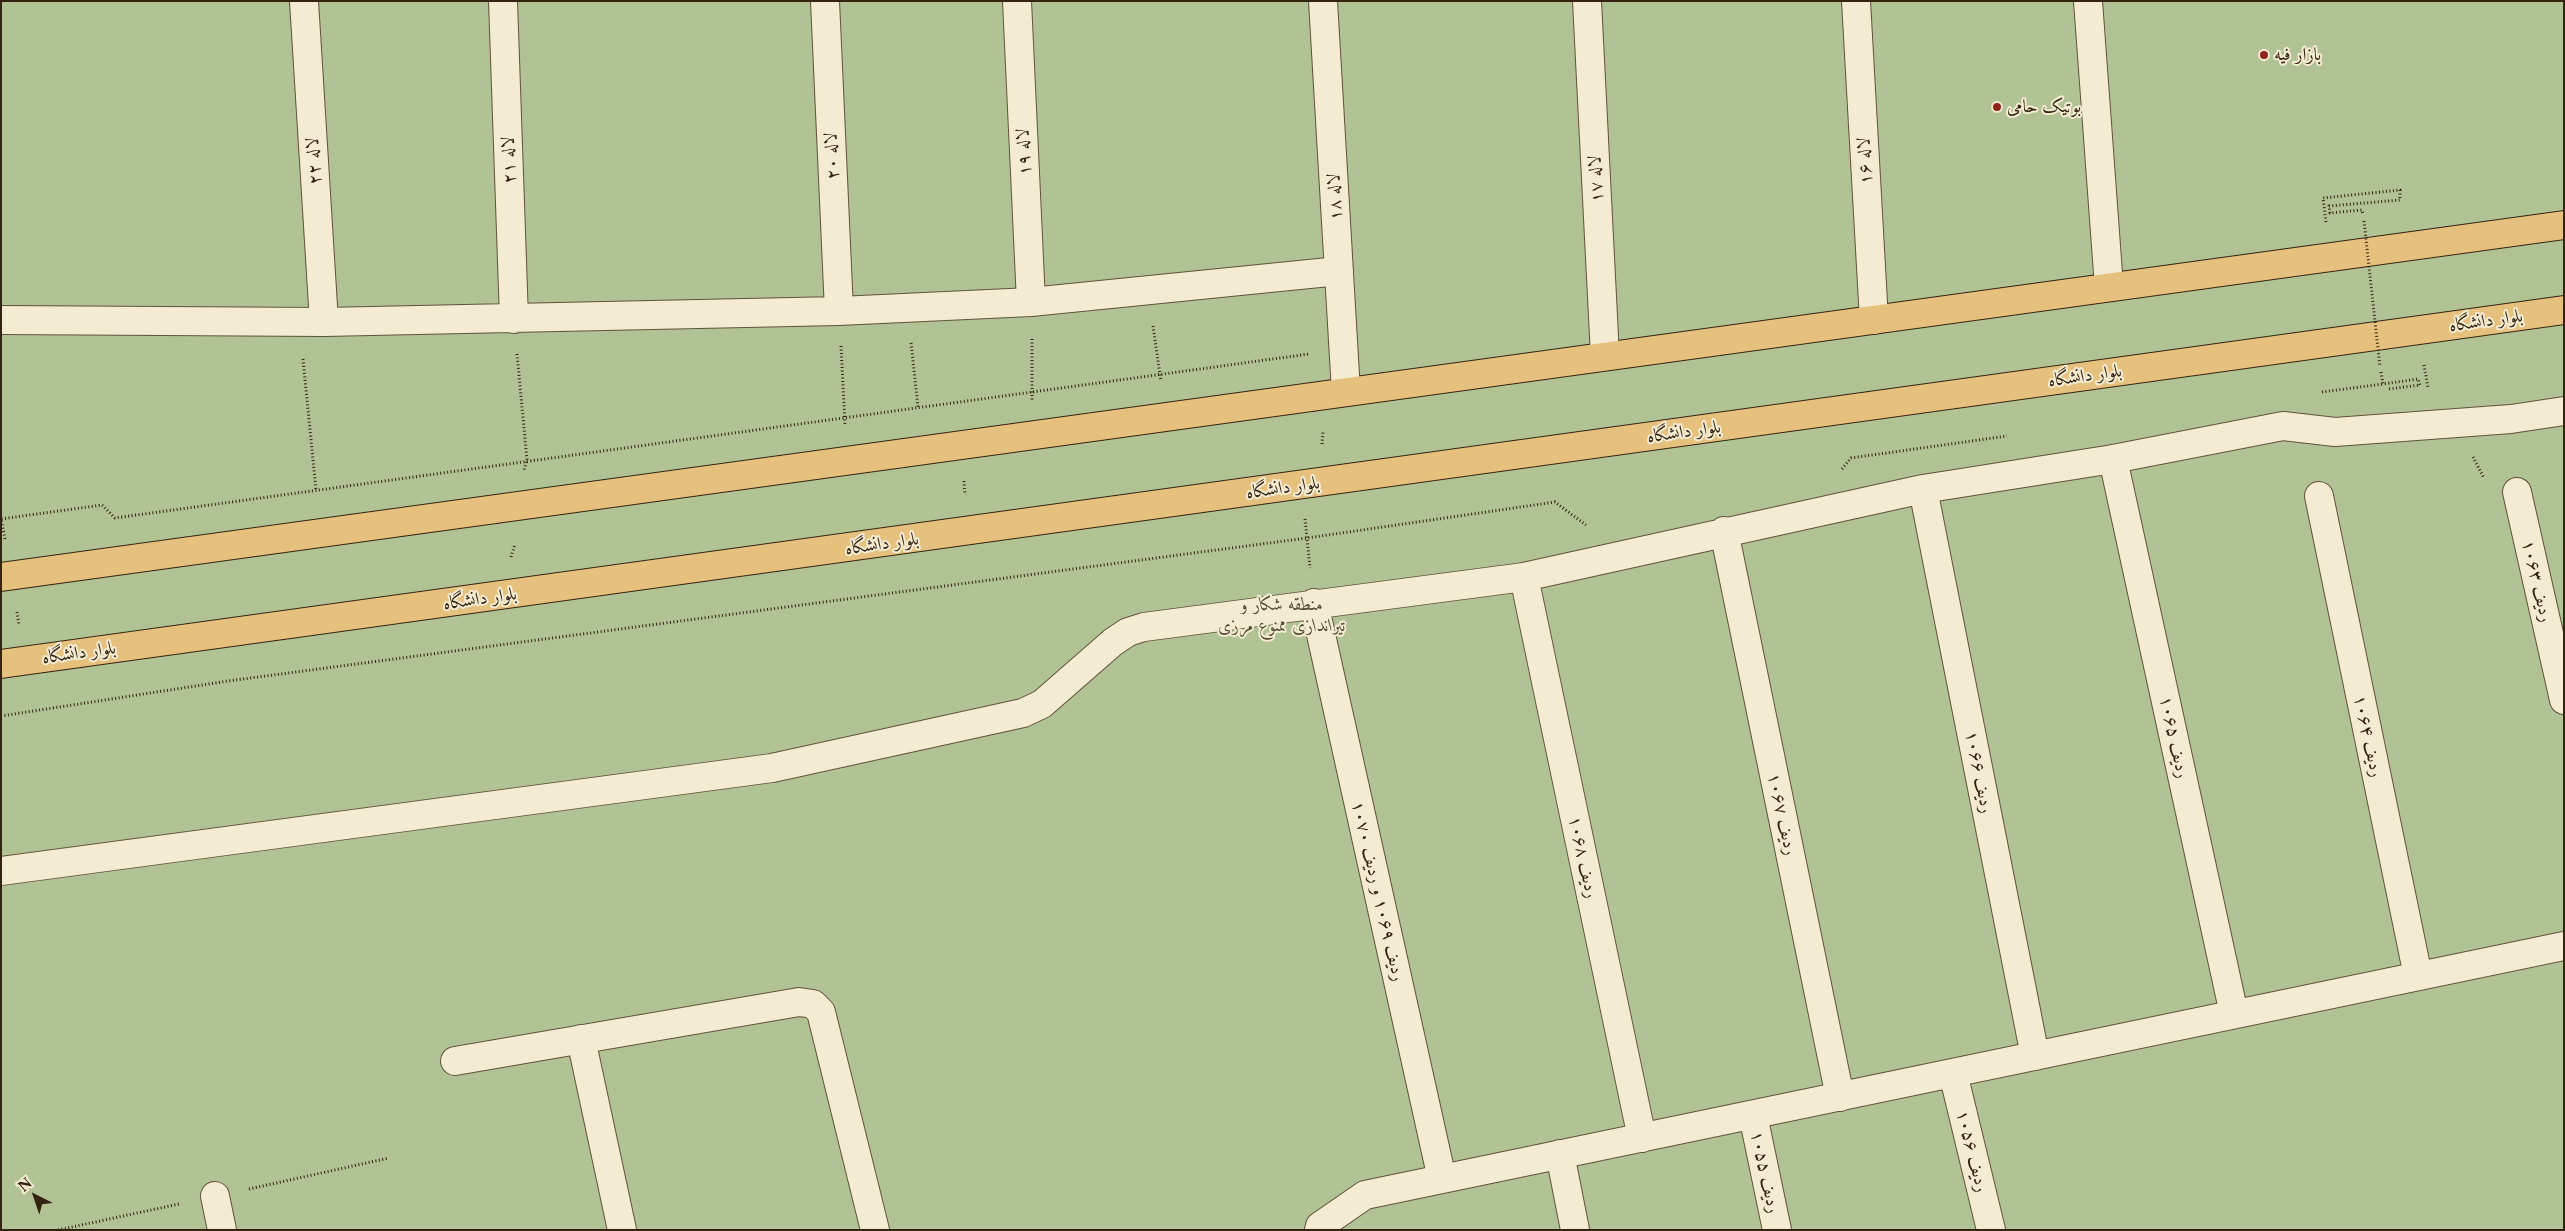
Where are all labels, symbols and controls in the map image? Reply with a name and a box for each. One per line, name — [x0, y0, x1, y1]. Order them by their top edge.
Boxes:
place label: بازار فیه — [2274, 44, 2321, 66]
marker: بازار فیه — [2258, 49, 2270, 61]
place label: بوتیک حامی — [2007, 96, 2081, 118]
marker: بوتیک حامی — [1991, 101, 2003, 113]
street label: لاله ۱۹ — [1012, 128, 1036, 176]
street label: لاله ۲۰ — [820, 132, 844, 180]
street label: لاله ۲۱ — [497, 136, 521, 184]
street label: لاله ۲۲ — [302, 137, 326, 185]
street label: لاله ۱۶ — [1853, 137, 1877, 185]
street label: لاله ۱۷ — [1584, 155, 1608, 203]
street label: لاله ۱۸ — [1323, 173, 1347, 221]
street label: بلوار دانشگاه — [2448, 305, 2524, 337]
street label: بلوار دانشگاه — [2047, 360, 2123, 392]
street label: بلوار دانشگاه — [1646, 416, 1722, 448]
street label: بلوار دانشگاه — [1245, 472, 1321, 504]
street label: بلوار دانشگاه — [844, 528, 920, 560]
street label: ردیف ۱۰۶۳ — [2517, 538, 2557, 624]
street label: بلوار دانشگاه — [442, 583, 518, 615]
park label: منطقه شکار و تیراندازی ممنوع مرزی — [1218, 594, 1346, 636]
street label: بلوار دانشگاه — [41, 637, 117, 669]
street label: ردیف ۱۰۶۴ — [2349, 693, 2387, 779]
street label: ردیف ۱۰۶۵ — [2155, 694, 2193, 780]
street label: ردیف ۱۰۶۶ — [1960, 729, 1998, 815]
street label: ردیف ۱۰۶۷ — [1763, 771, 1801, 857]
street label: ردیف ۱۰۶۹ و ردیف ۱۰۷۰ — [1347, 799, 1409, 983]
street label: ردیف ۱۰۶۸ — [1564, 814, 1602, 900]
street label: ردیف ۱۰۵۶ — [1951, 1108, 1993, 1194]
street label: ردیف ۱۰۵۵ — [1746, 1129, 1784, 1215]
north arrow — [10, 1171, 60, 1221]
text: N — [15, 1174, 36, 1195]

